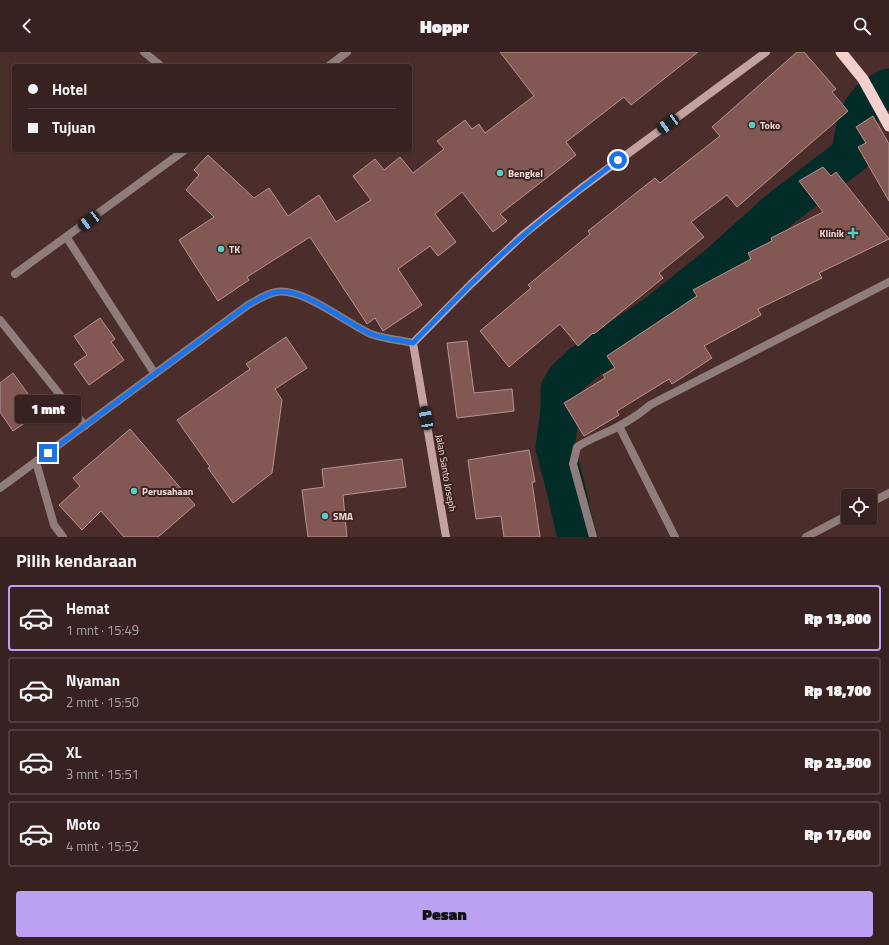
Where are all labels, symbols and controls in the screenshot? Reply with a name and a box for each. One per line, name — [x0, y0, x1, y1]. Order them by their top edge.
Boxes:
text: Hoppr — [420, 13, 469, 40]
icon: back — [16, 15, 38, 37]
icon: search — [851, 15, 873, 37]
text: Hotel — [52, 78, 87, 101]
car — [655, 112, 681, 136]
text: Tujuan — [52, 116, 96, 139]
place label: Toko — [760, 118, 780, 133]
marker: Toko — [747, 120, 757, 130]
route start — [609, 151, 627, 169]
place label: Bengkel — [508, 166, 543, 181]
marker: Bengkel — [495, 168, 505, 178]
car — [76, 209, 102, 233]
place label: Klinik — [820, 226, 845, 241]
marker: Klinik — [847, 227, 859, 239]
place label: TK — [229, 242, 240, 257]
marker: TK — [216, 244, 226, 254]
callout: 1 mnt — [15, 395, 81, 423]
text: 1 mnt — [31, 399, 65, 419]
car — [418, 405, 434, 431]
street label: Jalan Santo Joseph — [432, 433, 460, 513]
route end — [39, 444, 57, 462]
place label: Perusahaan — [142, 484, 193, 499]
marker: Perusahaan — [129, 486, 139, 496]
map controls — [841, 489, 877, 525]
button: locate — [841, 489, 877, 525]
place label: SMA — [333, 509, 353, 524]
marker: SMA — [320, 511, 330, 521]
text: Pilih kendaraan — [16, 547, 137, 574]
text: Hemat — [66, 597, 109, 620]
icon: car — [18, 600, 54, 636]
text: Rp 13,800 — [804, 607, 871, 630]
text: 1 mnt · 15:49 — [66, 620, 139, 640]
text: Nyaman — [66, 669, 120, 692]
icon: car — [18, 672, 54, 708]
text: Rp 18,700 — [804, 679, 871, 702]
text: 2 mnt · 15:50 — [66, 692, 139, 712]
text: XL — [66, 741, 82, 764]
icon: car — [18, 744, 54, 780]
text: Rp 23,500 — [804, 751, 871, 774]
text: 3 mnt · 15:51 — [66, 764, 139, 784]
text: Moto — [66, 813, 100, 836]
icon: car — [18, 816, 54, 852]
text: Rp 17,600 — [804, 823, 871, 846]
text: 4 mnt · 15:52 — [66, 836, 139, 856]
button: Pesan — [16, 891, 873, 937]

